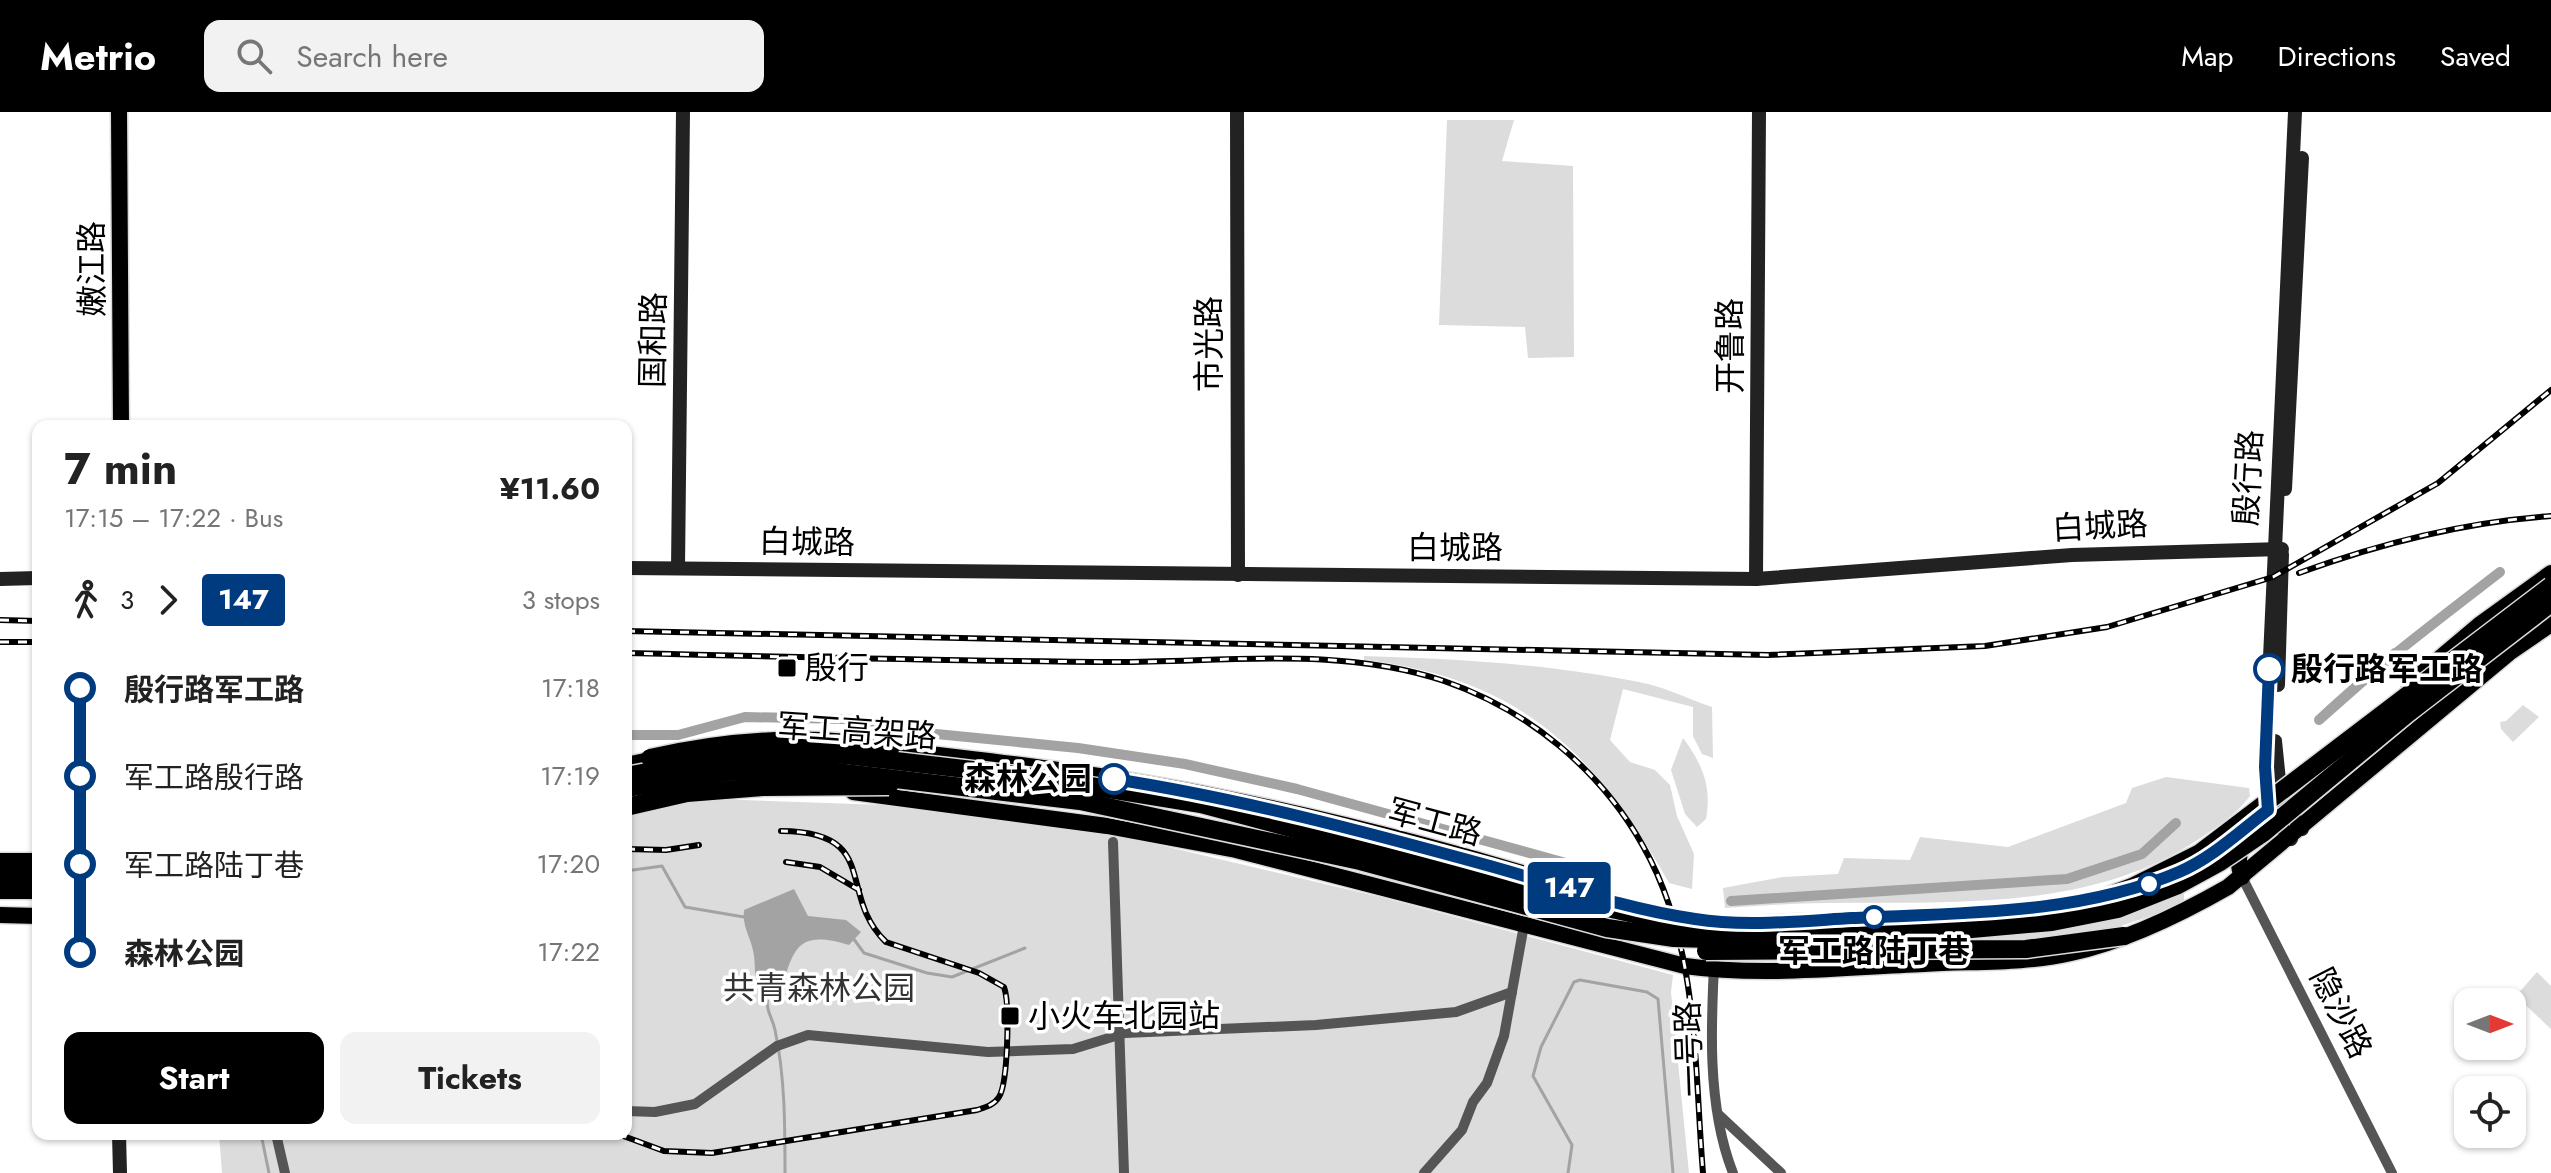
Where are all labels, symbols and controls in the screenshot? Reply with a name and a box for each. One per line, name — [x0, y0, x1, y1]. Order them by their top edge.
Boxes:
search box — [204, 20, 764, 92]
text: Metrio — [40, 29, 156, 84]
icon: search — [232, 34, 276, 78]
text: Search here — [296, 35, 448, 78]
text: Map — [2181, 36, 2233, 77]
text: Directions — [2277, 36, 2396, 77]
text: Saved — [2440, 36, 2511, 77]
street label: 嫩江路 — [69, 221, 115, 317]
street label: 国和路 — [629, 292, 677, 388]
street label: 市光路 — [1186, 296, 1232, 392]
street label: 开鲁路 — [1707, 298, 1753, 394]
street label: 殷行路 — [2223, 429, 2273, 527]
text: 7 min — [64, 437, 177, 501]
text: ¥11.60 — [500, 467, 600, 510]
text: 17:15 – 17:22 · Bus — [64, 499, 283, 537]
street label: 白城路 — [2051, 501, 2149, 551]
street label: 白城路 — [759, 518, 855, 566]
street label: 白城路 — [1407, 525, 1503, 571]
icon: walk — [64, 578, 108, 622]
icon: forward — [146, 578, 190, 622]
text: 147 — [218, 579, 269, 620]
text: 3 — [120, 581, 134, 619]
text: 3 stops — [522, 581, 600, 619]
place label: 殷行 — [805, 645, 869, 691]
place label: 殷行路军工路 — [2291, 646, 2483, 692]
marker: 殷行路军工路 — [2254, 654, 2284, 684]
marker: 殷行 — [776, 657, 798, 679]
text: 殷行路军工路 — [124, 668, 304, 711]
text: 17:18 — [541, 669, 600, 707]
street label: 军工高架路 — [776, 702, 938, 760]
text: 军工路殷行路 — [124, 756, 304, 799]
place label: 森林公园 — [964, 756, 1092, 802]
text: 17:19 — [540, 757, 600, 795]
marker: 森林公园 — [1099, 764, 1129, 794]
street label: 军工路 — [1383, 787, 1487, 857]
text: 军工路陆丁巷 — [124, 844, 304, 887]
text: 17:20 — [536, 845, 600, 883]
line badge: 147 — [1523, 862, 1615, 914]
text: 147 — [1544, 867, 1594, 908]
unlabelled marker — [2138, 873, 2160, 895]
marker: 军工路陆丁巷 — [1863, 906, 1885, 928]
place label: 军工路陆丁巷 — [1778, 928, 1970, 974]
text: 森林公园 — [124, 932, 244, 975]
text: 17:22 — [537, 933, 600, 971]
street label: 隐沙路 — [2299, 960, 2383, 1066]
park label: 共青森林公园 — [723, 965, 915, 1011]
north arrow — [2454, 988, 2526, 1060]
map controls — [2454, 988, 2526, 1148]
place label: 小火车北园站 — [1028, 993, 1220, 1039]
street label: 一号路 — [1664, 1000, 1714, 1098]
marker: 小火车北园站 — [999, 1005, 1021, 1027]
button: Start — [64, 1032, 324, 1124]
button: Tickets — [340, 1032, 600, 1124]
button: locate — [2454, 1076, 2526, 1148]

